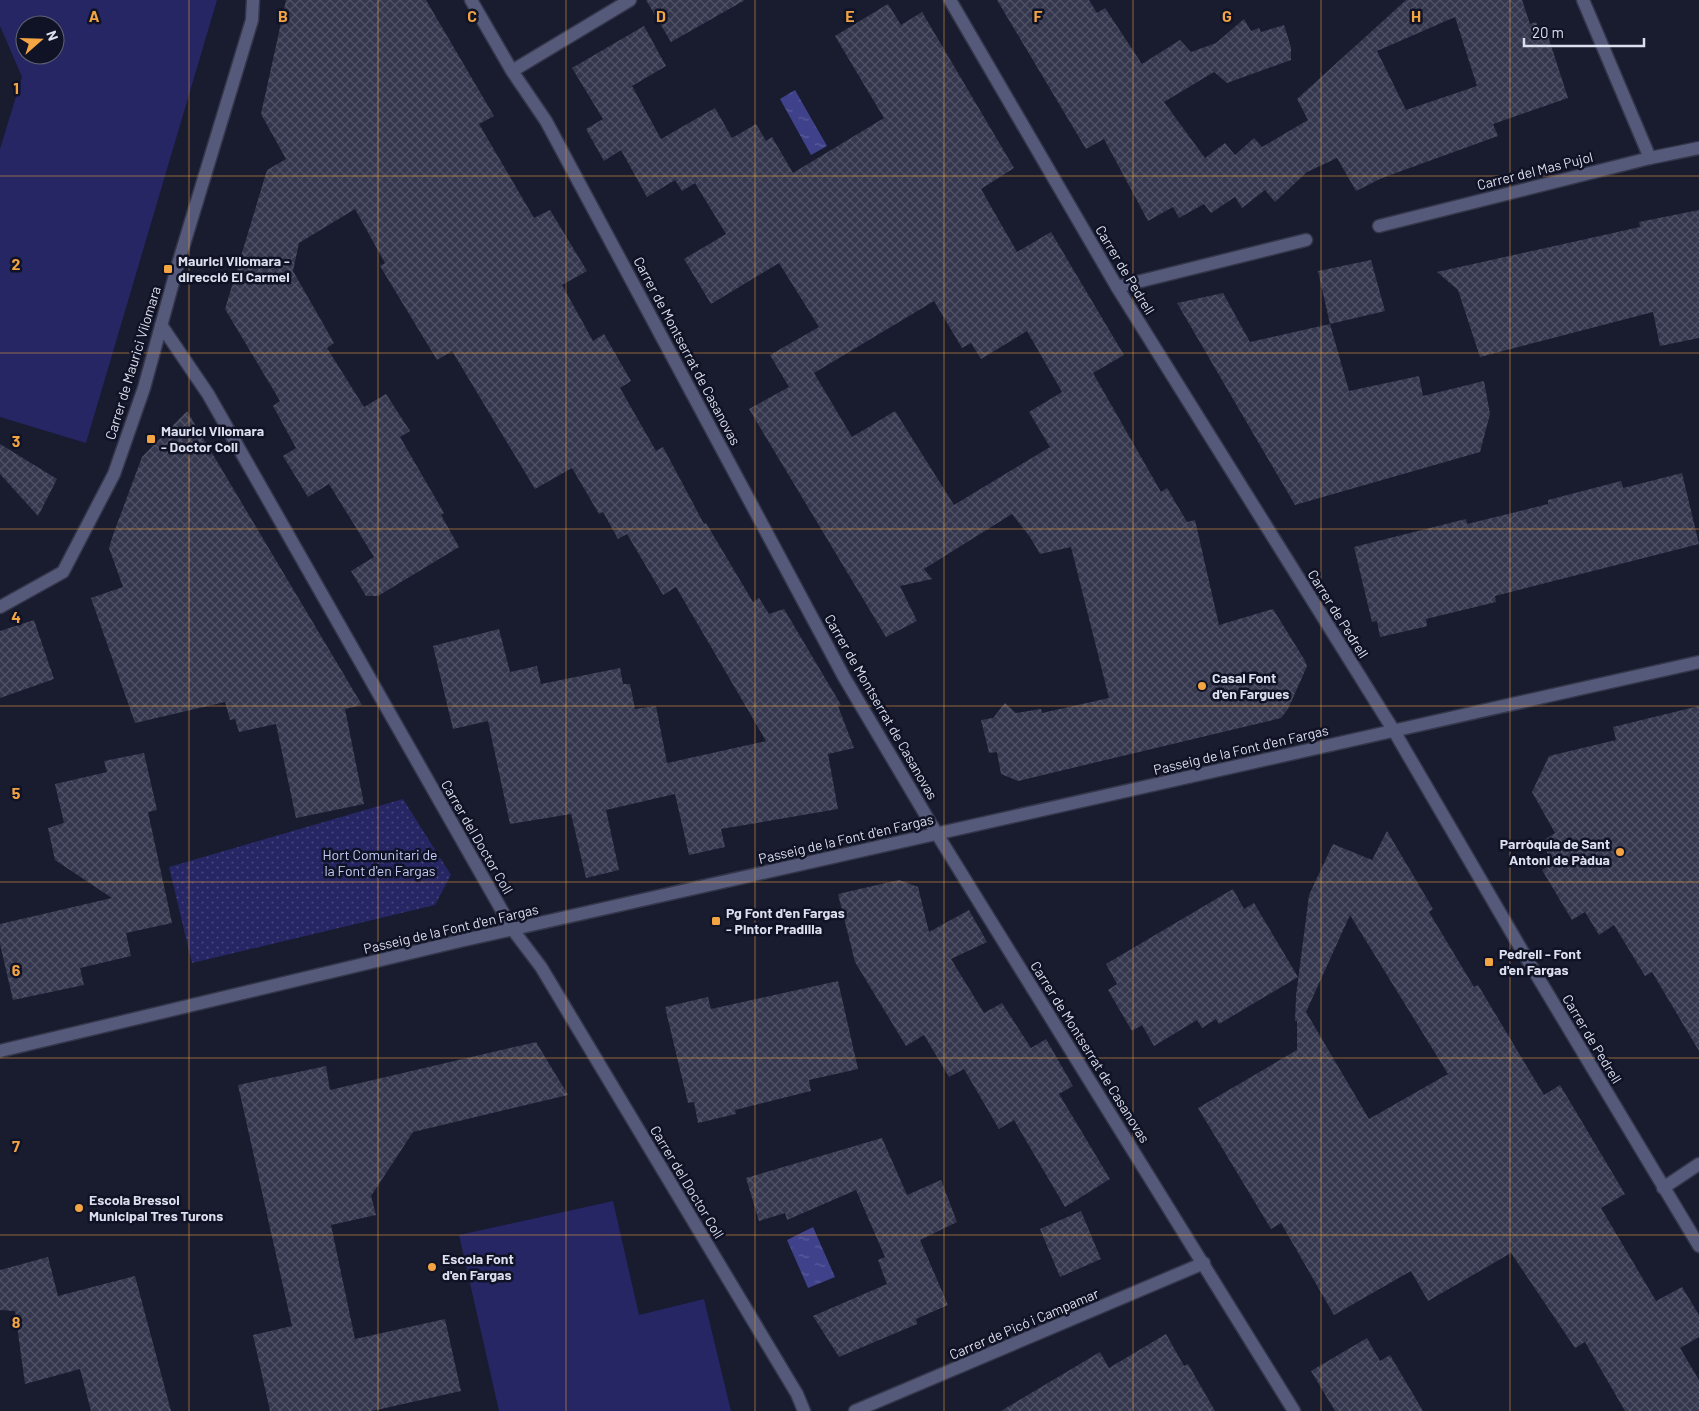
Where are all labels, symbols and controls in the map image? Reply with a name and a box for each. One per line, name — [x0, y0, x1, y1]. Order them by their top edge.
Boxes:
text: A — [89, 6, 100, 25]
text: B — [278, 6, 288, 25]
text: C — [467, 6, 477, 25]
text: D — [656, 6, 666, 25]
text: E — [845, 6, 855, 25]
text: F — [1034, 6, 1043, 25]
text: G — [1222, 6, 1232, 25]
text: H — [1411, 6, 1421, 25]
north arrow — [15, 15, 65, 65]
scale bar — [1524, 15, 1644, 47]
text: 20 m — [1532, 23, 1564, 41]
text: N — [43, 28, 62, 43]
text: 1 — [13, 78, 19, 97]
street label: Carrer del Mas Pujol — [1475, 148, 1595, 193]
street label: Carrer de Pedrell — [1092, 222, 1159, 317]
place label: Maurici Vilomara - direcció El Carmel — [178, 252, 290, 285]
text: 2 — [12, 254, 21, 273]
street label: Carrer de Montserrat de Casanovas — [630, 254, 745, 448]
marker: Maurici Vilomara - direcció El Carmel — [162, 263, 174, 275]
street label: Carrer de Maurici Vilomara — [101, 284, 164, 442]
place label: Maurici Vilomara - Doctor Coll — [161, 422, 264, 455]
text: 3 — [12, 431, 20, 450]
marker: Maurici Vilomara - Doctor Coll — [145, 433, 157, 445]
street label: Carrer de Pedrell — [1304, 566, 1372, 661]
text: 4 — [11, 607, 21, 626]
street label: Carrer de Montserrat de Casanovas — [821, 611, 942, 803]
place label: Casal Font d'en Fargues — [1212, 669, 1289, 702]
marker: Casal Font d'en Fargues — [1196, 680, 1208, 692]
street label: Passeig de la Font d'en Fargas — [1152, 721, 1330, 778]
street label: Carrer del Doctor Coll — [438, 777, 517, 897]
text: 5 — [12, 783, 21, 802]
street label: Passeig de la Font d'en Fargas — [757, 810, 935, 867]
place label: Parròquia de Sant Antoni de Pàdua — [1500, 835, 1610, 868]
park label: Hort Comunitari de la Font d'en Fargas — [322, 846, 438, 879]
marker: Parròquia de Sant Antoni de Pàdua — [1614, 846, 1626, 858]
street label: Passeig de la Font d'en Fargas — [362, 900, 540, 957]
place label: Pg Font d'en Fargas - Pintor Pradilla — [726, 904, 845, 937]
marker: Pg Font d'en Fargas - Pintor Pradilla — [710, 915, 722, 927]
place label: Pedrell - Font d'en Fargas — [1499, 945, 1581, 978]
marker: Pedrell - Font d'en Fargas — [1483, 956, 1495, 968]
street label: Carrer de Montserrat de Casanovas — [1027, 958, 1154, 1146]
text: 6 — [12, 960, 21, 979]
street label: Carrer de Pedrell — [1559, 991, 1626, 1086]
street label: Carrer del Doctor Coll — [647, 1122, 728, 1241]
text: 7 — [12, 1136, 20, 1155]
place label: Escola Bressol Municipal Tres Turons — [89, 1191, 223, 1224]
marker: Escola Bressol Municipal Tres Turons — [73, 1202, 85, 1214]
place label: Escola Font d'en Fargas — [442, 1250, 514, 1283]
marker: Escola Font d'en Fargas — [426, 1261, 438, 1273]
street label: Carrer de Picó i Campamar — [947, 1284, 1101, 1363]
text: 8 — [12, 1312, 21, 1331]

